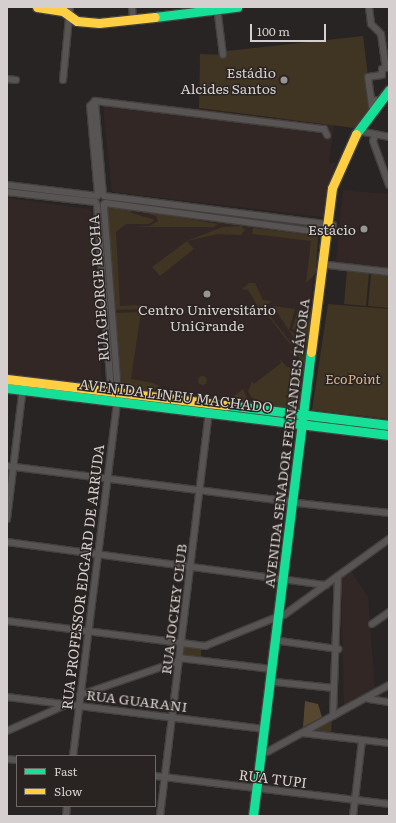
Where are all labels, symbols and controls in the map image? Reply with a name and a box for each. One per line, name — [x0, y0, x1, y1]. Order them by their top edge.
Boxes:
scale bar — [252, 16, 328, 42]
text: 100 m — [257, 22, 290, 40]
place label: Estádio Alcides Santos — [181, 64, 276, 96]
marker: Estádio Alcides Santos — [279, 75, 289, 85]
street label: RUA GEORGE ROCHA — [85, 214, 111, 362]
place label: Estácio — [308, 221, 356, 237]
marker: Estácio — [359, 224, 369, 234]
marker: Centro Universitário UniGrande — [202, 289, 212, 299]
street label: AVENIDA SENADOR FERNANDES TÁVORA — [260, 297, 312, 589]
place label: Centro Universitário UniGrande — [138, 301, 276, 334]
park label: EcoPoint — [325, 370, 381, 386]
street label: AVENIDA LINEU MACHADO — [78, 375, 274, 415]
street label: RUA PROFESSOR EDGARD DE ARRUDA — [57, 443, 107, 711]
street label: RUA JOCKEY CLUB — [157, 543, 189, 675]
street label: RUA GUARANI — [86, 685, 188, 715]
legend — [16, 755, 156, 807]
text: Fast — [54, 762, 77, 780]
street label: RUA TUPI — [238, 765, 308, 791]
text: Slow — [54, 782, 82, 800]

